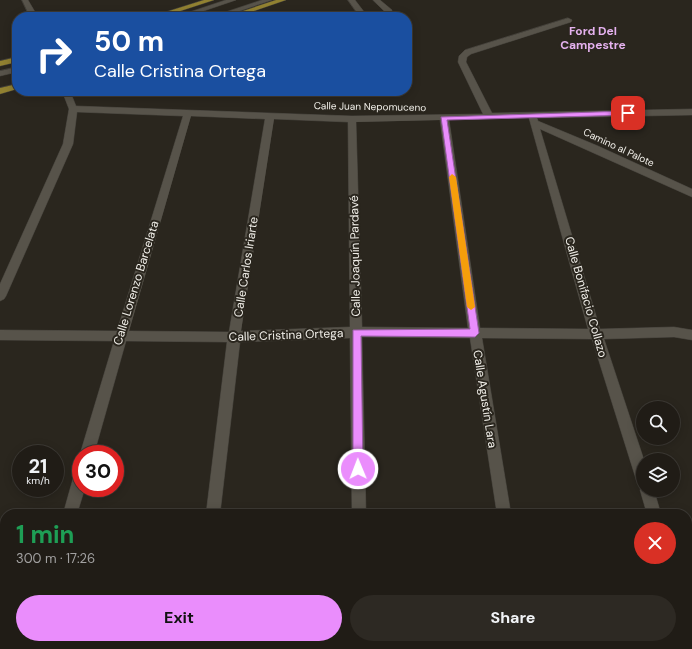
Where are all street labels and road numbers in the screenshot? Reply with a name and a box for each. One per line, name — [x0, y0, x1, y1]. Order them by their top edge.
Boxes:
street label: Calle Juan Nepomuceno — [314, 99, 426, 114]
street label: Camino al Palote — [581, 125, 657, 170]
street label: Calle Joaquín Pardavé — [346, 195, 364, 317]
street label: Calle Carlos Iriarte — [230, 215, 262, 318]
street label: Calle Lorenzo Barcelata — [109, 219, 163, 347]
street label: Calle Bonifacio Collazo — [561, 235, 611, 359]
street label: Calle Cristina Ortega — [228, 325, 344, 345]
street label: Calle Agustín Lara — [469, 349, 501, 449]

